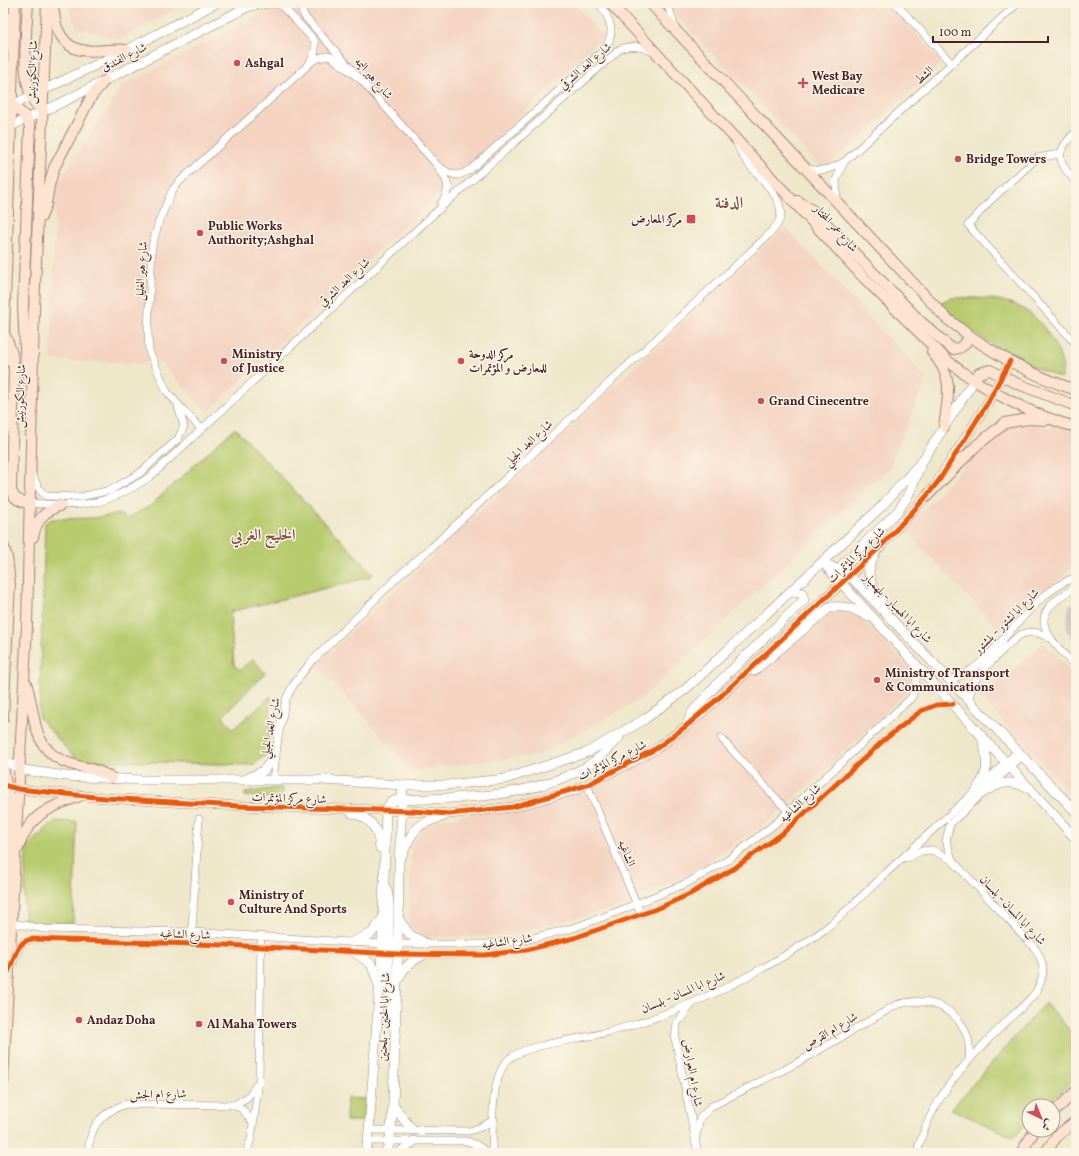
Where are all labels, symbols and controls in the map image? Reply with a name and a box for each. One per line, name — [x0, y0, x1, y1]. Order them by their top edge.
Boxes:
scale bar — [933, 18, 1048, 44]
text: 100 m — [939, 25, 972, 41]
street label: شارع الفندق — [99, 39, 151, 78]
street label: شارع العد الشرقي — [556, 39, 617, 96]
street label: شارع الكورنيش — [24, 40, 44, 104]
street label: شارع هير اليمه — [349, 54, 396, 105]
place label: Ashgal — [245, 56, 284, 72]
marker: Ashgal — [232, 58, 242, 68]
street label: الشط — [912, 63, 938, 89]
place label: West Bay Medicare — [812, 69, 865, 99]
marker: West Bay Medicare — [797, 77, 809, 89]
place label: Bridge Towers — [966, 152, 1047, 168]
marker: Bridge Towers — [953, 154, 963, 164]
district label: الدفنة — [715, 193, 743, 215]
street label: شارع عمر المختار — [807, 201, 861, 257]
place label: مركز المعارض — [631, 212, 682, 228]
marker: مركز المعارض — [685, 213, 697, 225]
place label: Public Works Authority;Ashghal — [208, 219, 314, 249]
marker: Public Works Authority;Ashghal — [195, 228, 205, 238]
street label: شارع هير الغليل — [132, 241, 154, 302]
street label: شارع العد الشرقي — [316, 255, 375, 312]
place label: Ministry of Justice — [232, 347, 284, 377]
place label: مركز الدوحة للمعارض و المؤتمرات — [469, 347, 547, 377]
marker: Ministry of Justice — [219, 356, 229, 366]
marker: مركز الدوحة للمعارض و المؤتمرات — [456, 356, 466, 366]
street label: شارع الكورنيش — [12, 364, 32, 428]
place label: Grand Cinecentre — [769, 394, 869, 410]
marker: Grand Cinecentre — [756, 396, 766, 406]
street label: شارع العد الجبلي — [501, 417, 559, 473]
street label: شارع مركز المؤتمرات — [824, 524, 891, 589]
district label: الخليج الغربي — [230, 525, 295, 549]
street label: شارع ابا الهمبار - بلهمبار — [857, 569, 935, 649]
street label: شارع ابا لشتور - بلشتور — [970, 585, 1045, 660]
place label: Ministry of Transport & Communications — [885, 666, 1010, 696]
marker: Ministry of Transport & Communications — [872, 675, 882, 685]
street label: شارع العد الجبلي — [257, 696, 288, 760]
street label: شارع مركز المؤتمرات — [575, 737, 651, 787]
street label: شارع الشاغيه — [776, 781, 826, 828]
street label: شارع مركز المؤتمرات — [251, 790, 327, 810]
street label: الشاغيه — [614, 838, 639, 869]
street label: شارع ابا المسان - بلمسان — [974, 872, 1049, 951]
place label: Ministry of Culture And Sports — [239, 888, 347, 918]
marker: Ministry of Culture And Sports — [226, 897, 236, 907]
street label: شارع الشاغيه — [159, 926, 211, 946]
street label: شارع الشاغيه — [481, 931, 534, 955]
street label: شارع ابا المسان - بلمسان — [639, 968, 729, 1020]
street label: شارع ابا الحنين - بلحنين — [375, 972, 397, 1062]
street label: شارع ام القرص — [800, 1009, 862, 1056]
place label: Andaz Doha — [87, 1013, 156, 1029]
marker: Andaz Doha — [74, 1015, 84, 1025]
place label: Al Maha Towers — [207, 1017, 297, 1033]
marker: Al Maha Towers — [194, 1019, 204, 1029]
street label: شارع ام العوارض — [676, 1038, 706, 1109]
street label: شارع ام الجش — [129, 1087, 187, 1105]
north arrow — [1021, 1098, 1061, 1138]
text: ش — [1038, 1115, 1056, 1133]

